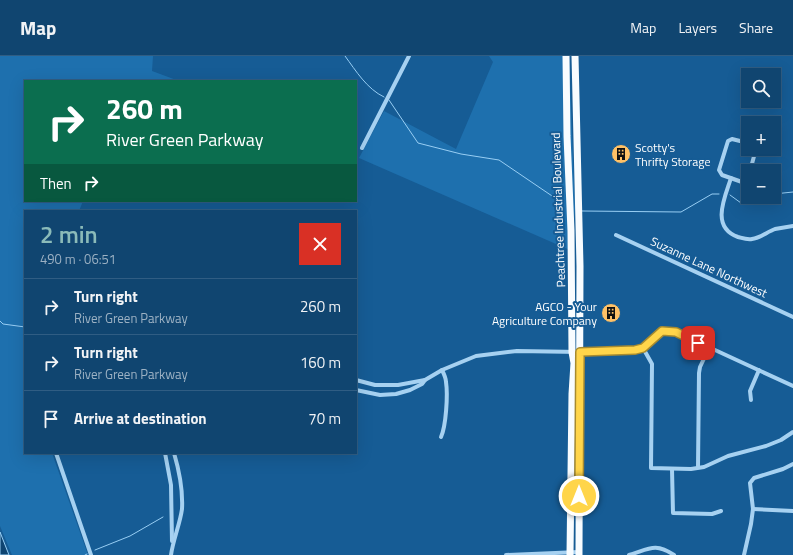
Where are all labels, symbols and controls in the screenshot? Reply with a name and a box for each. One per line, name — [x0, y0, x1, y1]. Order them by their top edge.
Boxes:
text: Map — [20, 13, 56, 42]
text: Map — [630, 17, 656, 38]
text: Layers — [678, 17, 717, 38]
text: Share — [739, 17, 773, 38]
map controls — [741, 68, 781, 204]
button: search — [741, 68, 781, 108]
text: 260 m — [106, 87, 183, 130]
icon: right — [40, 96, 92, 148]
button: + — [741, 116, 781, 156]
text: River Green Parkway — [106, 126, 263, 153]
street label: Peachtree Industrial Boulevard — [546, 132, 570, 288]
place label: Scotty's Thrifty Storage — [635, 138, 711, 171]
building icon: Scotty's Thrifty Storage — [610, 143, 632, 165]
button: − — [741, 164, 781, 204]
text: Then — [40, 172, 72, 195]
icon: right — [80, 172, 102, 194]
text: 2 min — [40, 216, 98, 252]
button: close — [299, 223, 341, 265]
street label: Suzanne Lane Northwest — [647, 232, 771, 303]
text: 490 m · 06:51 — [40, 249, 116, 269]
text: Turn right — [74, 285, 138, 308]
text: 260 m — [300, 295, 341, 318]
icon: right — [40, 296, 62, 318]
place label: AGCO - Your Agriculture Company — [492, 297, 597, 330]
building icon: AGCO - Your Agriculture Company — [600, 302, 622, 324]
text: River Green Parkway — [74, 308, 188, 328]
pin — [681, 326, 715, 360]
icon: arrive — [687, 332, 709, 354]
text: Turn right — [74, 341, 138, 364]
text: 160 m — [300, 351, 341, 374]
icon: right — [40, 352, 62, 374]
text: River Green Parkway — [74, 364, 188, 384]
text: Arrive at destination — [74, 407, 207, 430]
text: 70 m — [308, 407, 341, 430]
icon: arrive — [40, 408, 62, 430]
position arrow — [558, 475, 600, 517]

